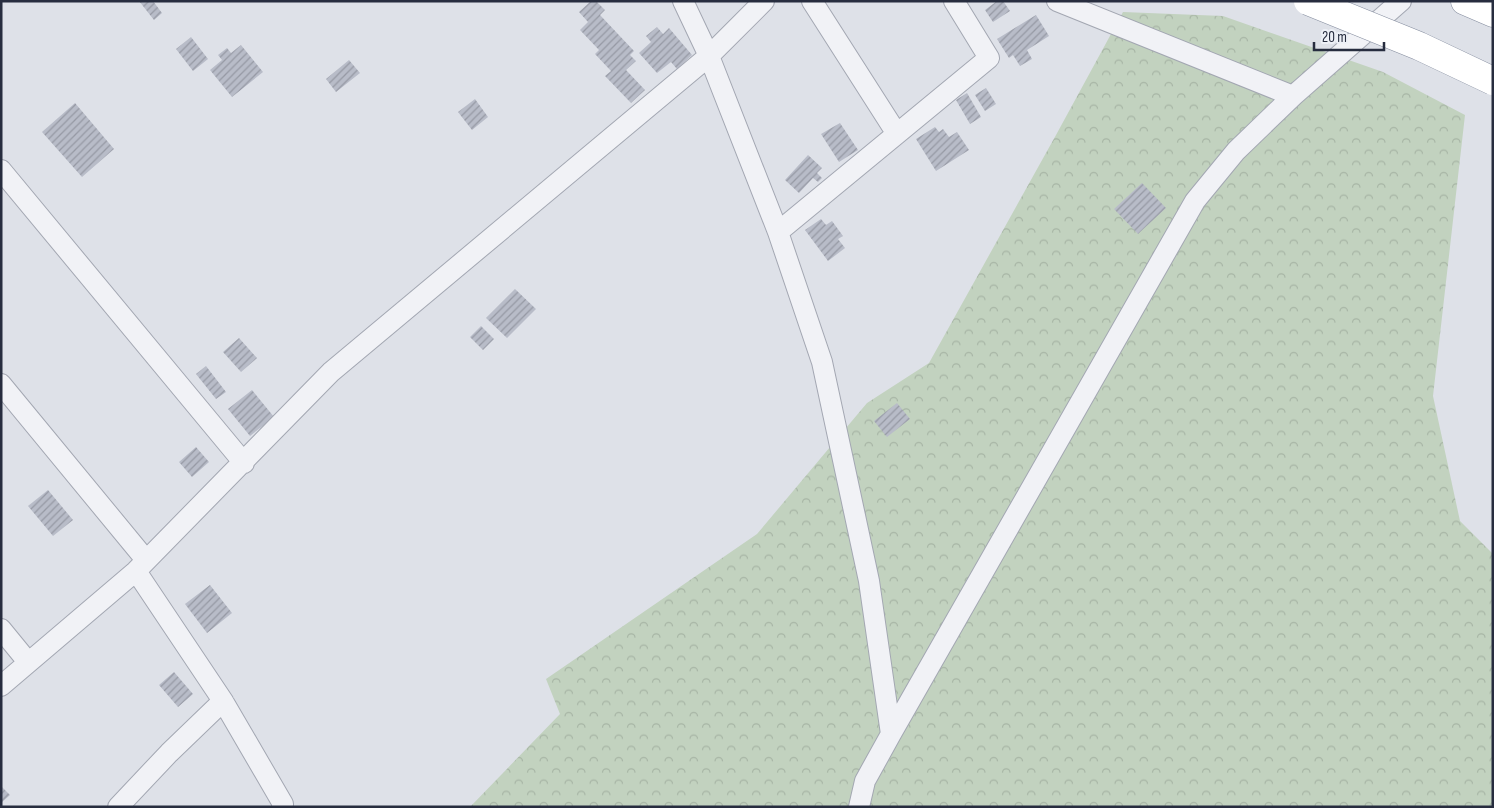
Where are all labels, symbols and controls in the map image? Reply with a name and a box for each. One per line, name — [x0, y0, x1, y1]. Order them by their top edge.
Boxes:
scale bar — [1314, 20, 1384, 52]
text: 20 m — [1322, 28, 1347, 47]

